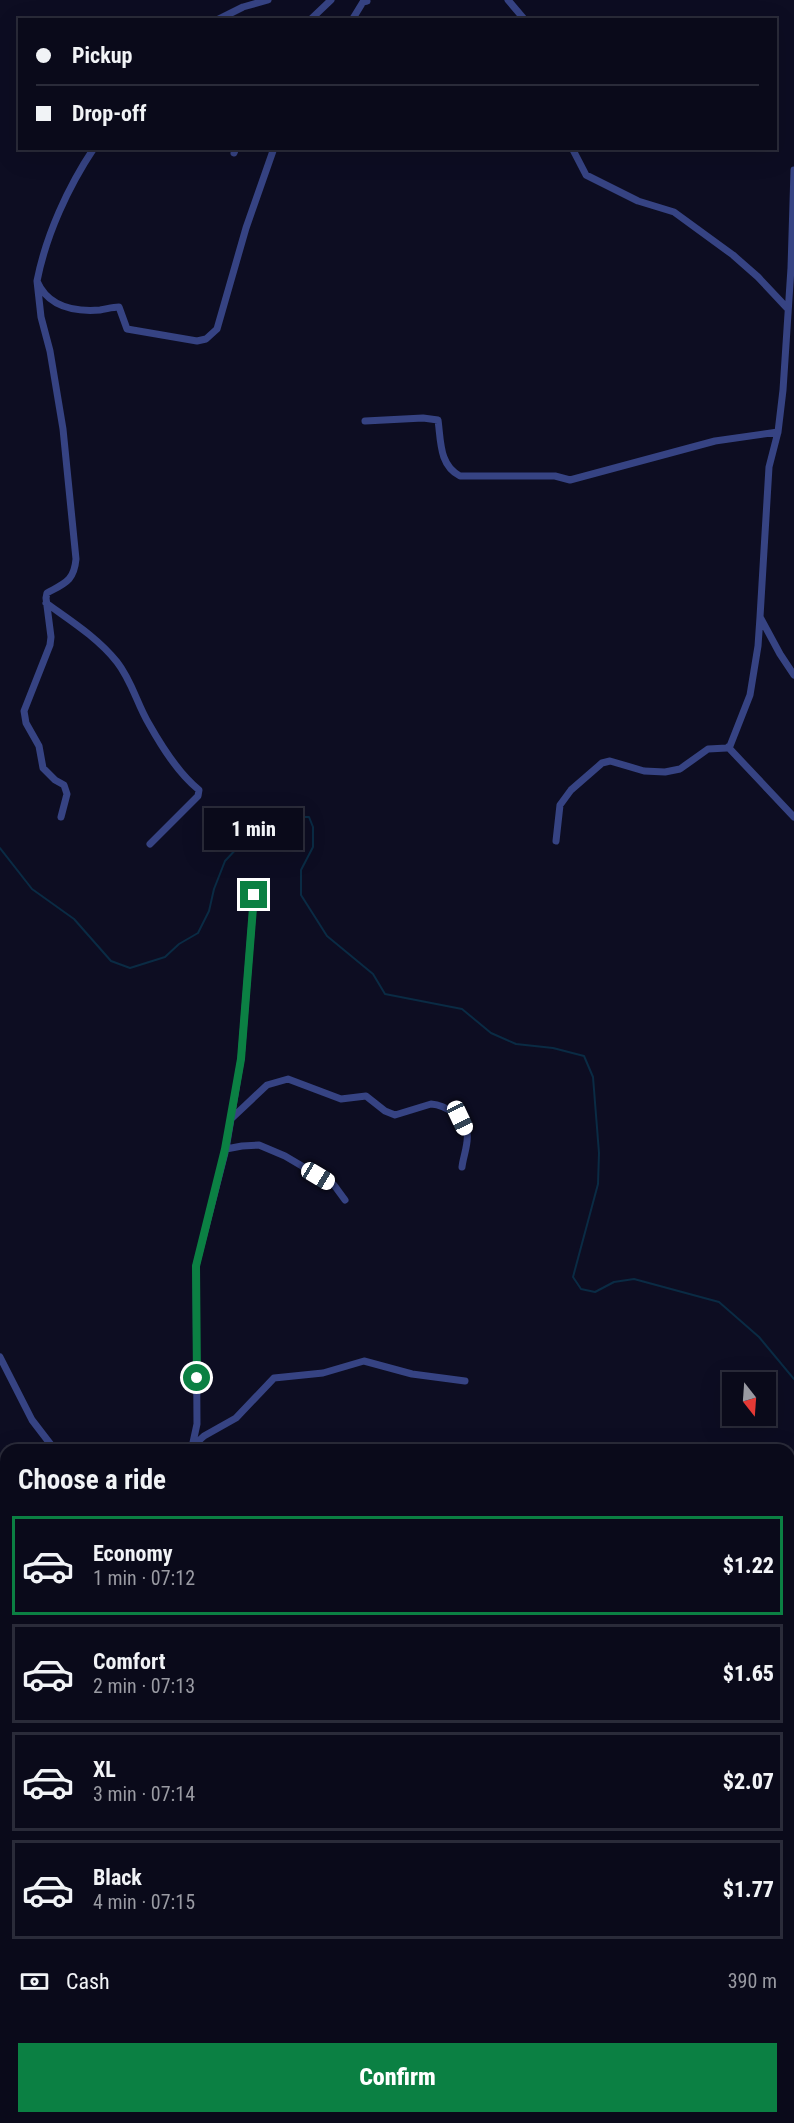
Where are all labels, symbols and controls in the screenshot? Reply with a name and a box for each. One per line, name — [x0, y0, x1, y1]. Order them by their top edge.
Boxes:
text: Pickup — [72, 43, 132, 68]
text: Drop-off — [72, 101, 146, 126]
callout: 1 min — [204, 808, 304, 850]
text: 1 min — [231, 817, 276, 841]
route end — [240, 881, 267, 908]
car — [444, 1098, 476, 1138]
car — [298, 1159, 338, 1193]
route start — [183, 1364, 210, 1391]
north arrow — [722, 1372, 776, 1426]
map controls — [722, 1372, 776, 1426]
text: Choose a ride — [18, 1464, 166, 1496]
icon: car — [21, 1539, 75, 1593]
text: Economy — [93, 1541, 173, 1566]
text: $1.22 — [723, 1553, 774, 1578]
text: 1 min · 07:12 — [93, 1566, 195, 1590]
icon: car — [21, 1647, 75, 1701]
text: Comfort — [93, 1649, 166, 1674]
text: $1.65 — [723, 1661, 774, 1686]
text: 2 min · 07:13 — [93, 1674, 195, 1698]
icon: car — [21, 1755, 75, 1809]
text: XL — [93, 1757, 116, 1782]
text: $2.07 — [723, 1769, 774, 1794]
text: 3 min · 07:14 — [93, 1782, 195, 1806]
icon: car — [21, 1863, 75, 1917]
text: Black — [93, 1865, 142, 1890]
text: $1.77 — [723, 1877, 774, 1902]
text: 4 min · 07:15 — [93, 1890, 195, 1914]
icon: cash — [18, 1965, 51, 1998]
text: Cash — [66, 1969, 110, 1994]
text: 390 m — [728, 1969, 777, 1993]
button: Confirm — [18, 2043, 777, 2112]

